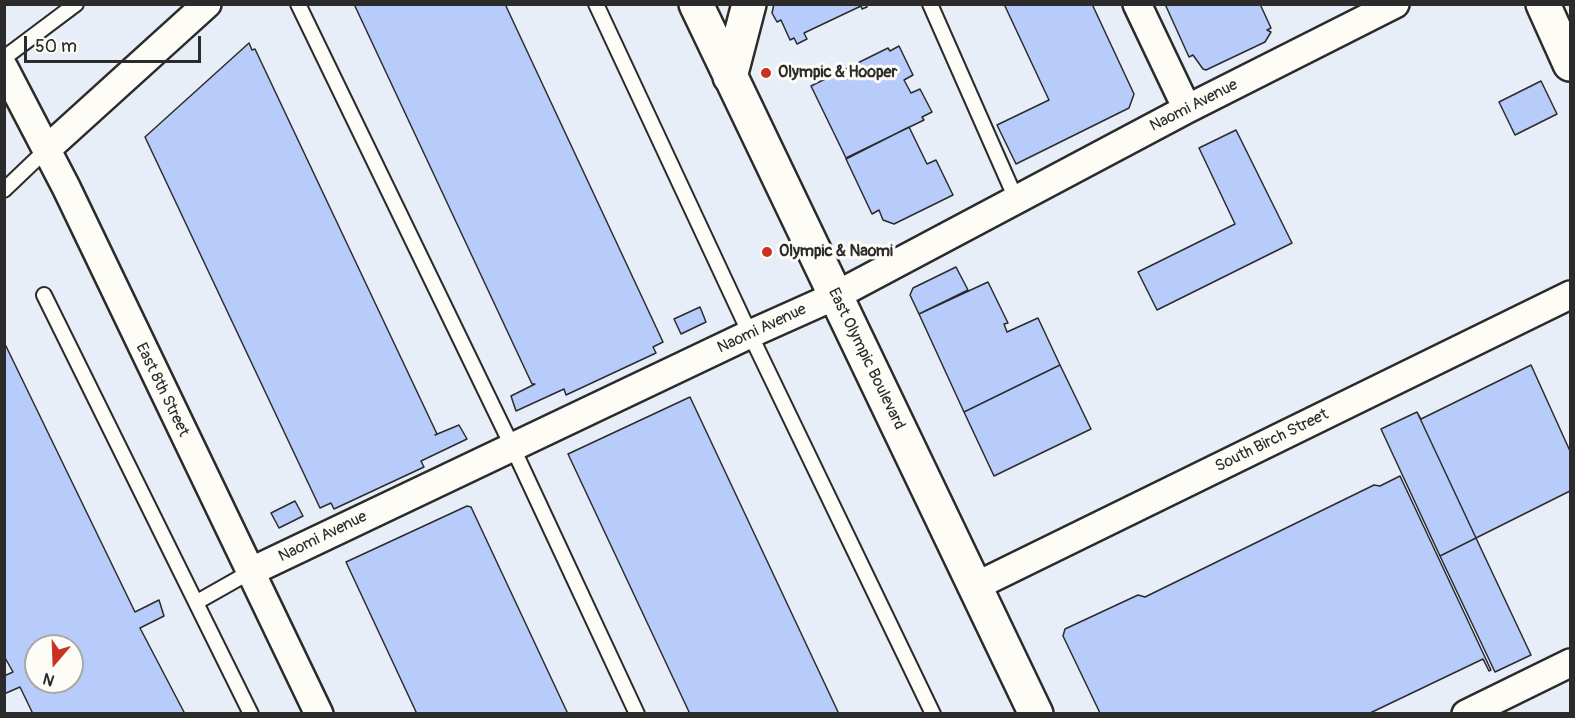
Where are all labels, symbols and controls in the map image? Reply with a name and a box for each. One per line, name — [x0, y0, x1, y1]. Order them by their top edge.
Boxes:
scale bar — [27, 24, 204, 62]
text: 50 m — [35, 35, 77, 58]
place label: Olympic & Hooper — [778, 63, 897, 83]
marker: Olympic & Hooper — [759, 66, 773, 80]
street label: Naomi Avenue — [1147, 76, 1241, 136]
place label: Olympic & Naomi — [779, 242, 893, 262]
marker: Olympic & Naomi — [760, 245, 774, 259]
street label: East Olympic Boulevard — [823, 285, 909, 433]
street label: Naomi Avenue — [714, 300, 810, 358]
street label: East 8th Street — [131, 340, 193, 440]
street label: South Birch Street — [1212, 405, 1332, 477]
street label: Naomi Avenue — [276, 507, 370, 567]
north arrow — [24, 634, 84, 694]
text: N — [40, 668, 57, 690]

